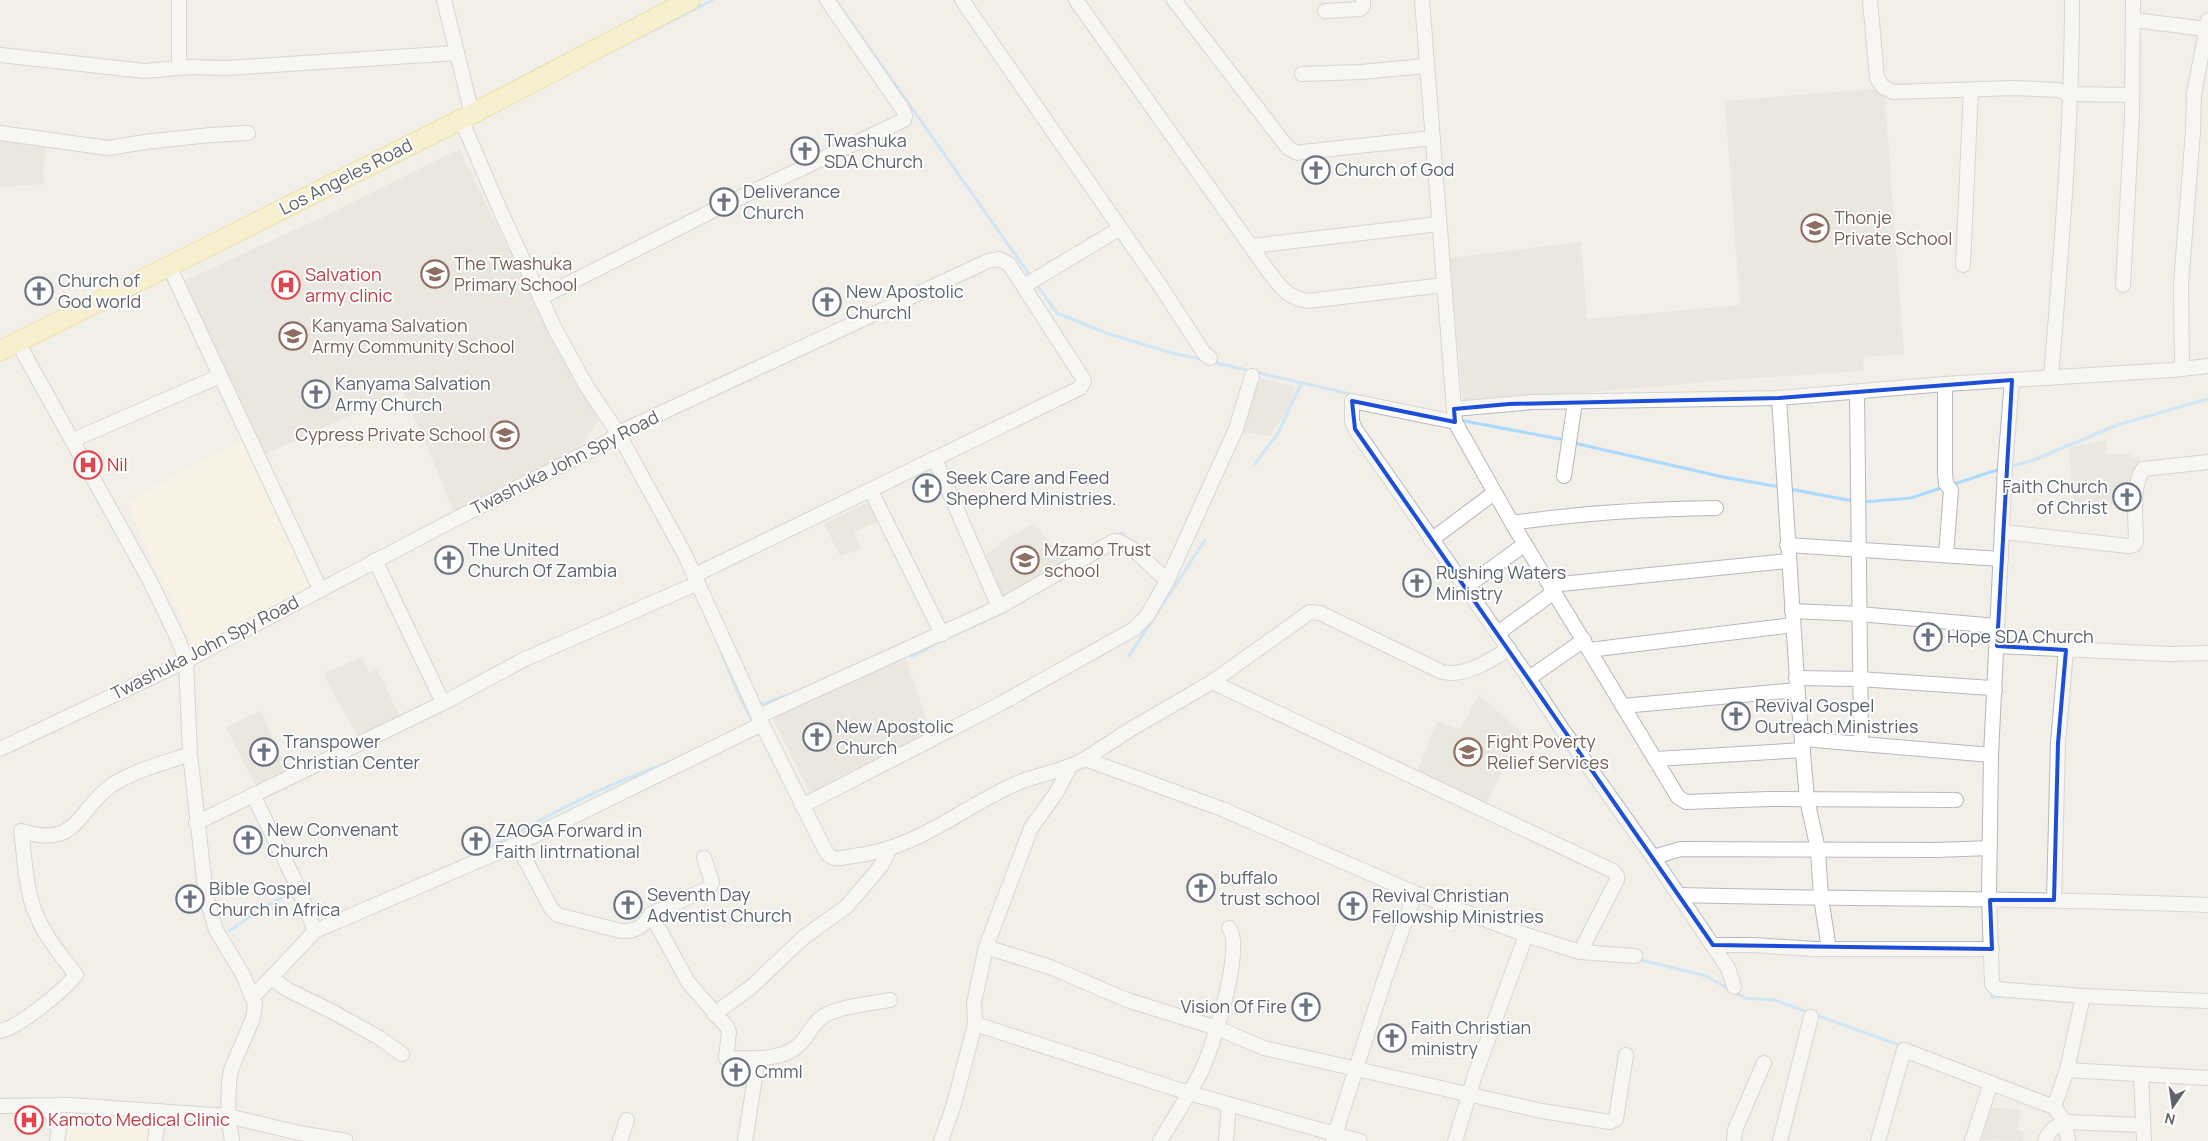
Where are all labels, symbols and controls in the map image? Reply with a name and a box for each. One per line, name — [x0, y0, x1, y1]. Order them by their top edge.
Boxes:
place label: Twashuka SDA Church — [824, 128, 923, 173]
street label: Los Angeles Road — [275, 132, 416, 220]
church icon: Twashuka SDA Church — [790, 136, 820, 166]
church icon: Church of God — [1301, 155, 1331, 185]
place label: Church of God — [1335, 157, 1454, 181]
place label: Deliverance Church — [743, 179, 840, 224]
church icon: Deliverance Church — [709, 187, 739, 217]
place label: Thonje Private School — [1834, 205, 1952, 250]
school or university icon: Thonje Private School — [1800, 213, 1830, 243]
place label: The Twashuka Primary School — [454, 251, 578, 296]
school or university icon: The Twashuka Primary School — [420, 259, 450, 289]
place label: Salvation army clinic — [305, 262, 392, 307]
place label: Church of God world — [58, 268, 141, 313]
hospital icon: Salvation army clinic — [271, 270, 301, 300]
church icon: Church of God world — [24, 276, 54, 306]
place label: New Apostolic Churchl — [846, 279, 964, 324]
church icon: New Apostolic Churchl — [812, 287, 842, 317]
place label: Kanyama Salvation Army Community School — [312, 313, 515, 358]
school or university icon: Kanyama Salvation Army Community School — [278, 321, 308, 351]
place label: Kanyama Salvation Army Church — [335, 371, 491, 416]
church icon: Kanyama Salvation Army Church — [301, 379, 331, 409]
street label: Twashuka John Spy Road — [467, 404, 662, 520]
school or university icon: Cypress Private School — [490, 420, 520, 450]
place label: Cypress Private School — [295, 422, 486, 446]
hospital icon: Nil — [73, 450, 103, 480]
place label: Nil — [107, 452, 128, 476]
place label: Seek Care and Feed Shepherd Ministries. — [946, 465, 1117, 510]
church icon: Seek Care and Feed Shepherd Ministries. — [912, 473, 942, 503]
place label: Faith Church of Christ — [2002, 474, 2108, 519]
church icon: Faith Church of Christ — [2112, 482, 2142, 512]
place label: The United Church Of Zambia — [468, 537, 617, 582]
place label: Mzamo Trust school — [1044, 537, 1151, 582]
church icon: The United Church Of Zambia — [434, 545, 464, 575]
school or university icon: Mzamo Trust school — [1010, 545, 1040, 575]
place label: Rushing Waters Ministry — [1436, 560, 1566, 605]
church icon: Rushing Waters Ministry — [1402, 568, 1432, 598]
street label: Twashuka John Spy Road — [107, 589, 302, 705]
church icon: Hope SDA Church — [1913, 622, 1943, 652]
place label: Hope SDA Church — [1947, 624, 2094, 648]
place label: Revival Gospel Outreach Ministries — [1755, 693, 1918, 738]
church icon: Revival Gospel Outreach Ministries — [1721, 701, 1751, 731]
place label: New Apostolic Church — [836, 714, 954, 759]
church icon: New Apostolic Church — [802, 722, 832, 752]
place label: Transpower Christian Center — [283, 729, 421, 774]
place label: Fight Poverty Relief Services — [1487, 729, 1609, 774]
church icon: Transpower Christian Center — [249, 737, 279, 767]
school or university icon: Fight Poverty Relief Services — [1453, 737, 1483, 767]
place label: New Convenant Church — [267, 817, 399, 862]
place label: ZAOGA Forward in Faith Iintrnational — [495, 818, 642, 863]
church icon: New Convenant Church — [233, 825, 263, 855]
church icon: ZAOGA Forward in Faith Iintrnational — [461, 826, 491, 856]
place label: buffalo trust school — [1220, 865, 1320, 910]
church icon: buffalo trust school — [1186, 873, 1216, 903]
place label: Bible Gospel Church in Africa — [209, 876, 340, 921]
place label: Seventh Day Adventist Church — [647, 882, 792, 927]
place label: Revival Christian Fellowship Ministries — [1372, 883, 1544, 928]
church icon: Bible Gospel Church in Africa — [175, 884, 205, 914]
church icon: Seventh Day Adventist Church — [613, 890, 643, 920]
church icon: Revival Christian Fellowship Ministries — [1338, 891, 1368, 921]
church icon: Vision Of Fire — [1291, 992, 1321, 1022]
place label: Vision Of Fire — [1181, 994, 1287, 1018]
place label: Faith Christian ministry — [1411, 1015, 1531, 1060]
church icon: Faith Christian ministry — [1377, 1023, 1407, 1053]
church icon: Cmml — [721, 1057, 751, 1087]
place label: Cmml — [755, 1059, 803, 1083]
north arrow — [2148, 1081, 2198, 1131]
hospital icon: Kamoto Medical Clinic — [14, 1105, 44, 1135]
place label: Kamoto Medical Clinic — [48, 1107, 230, 1131]
text: N — [2163, 1109, 2177, 1130]

